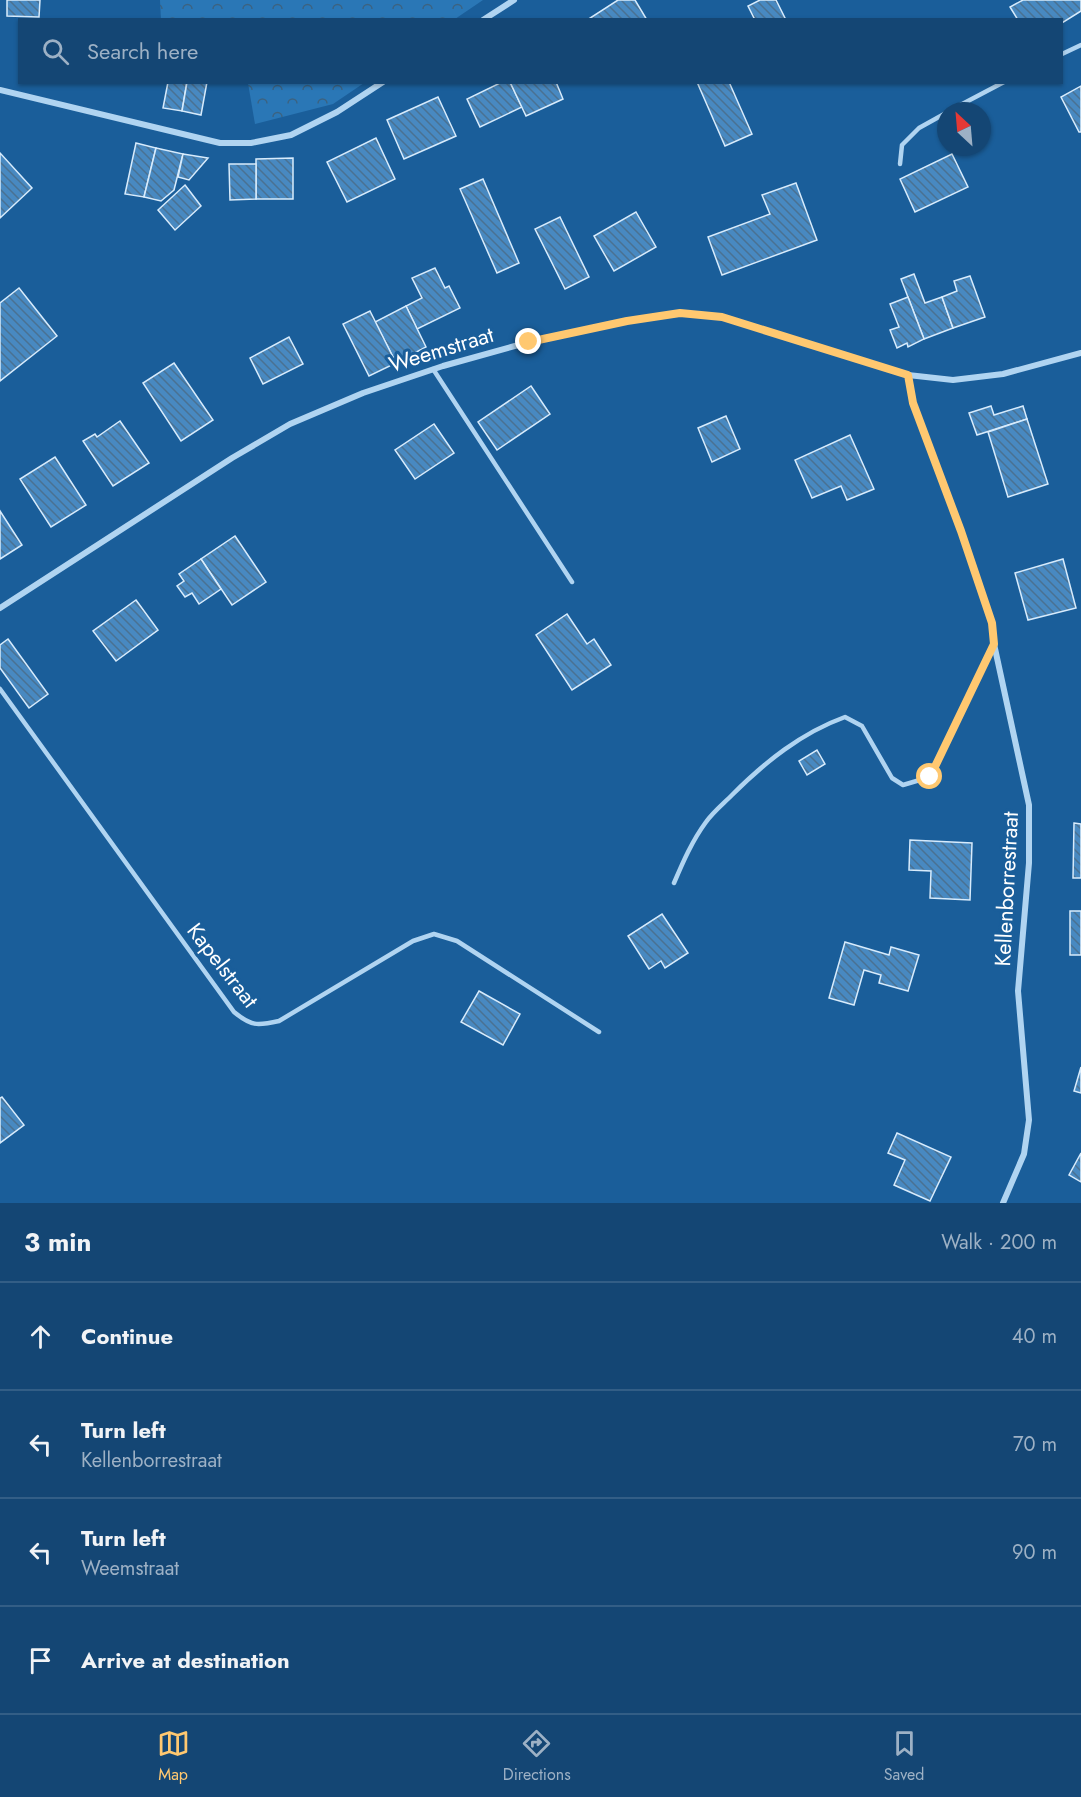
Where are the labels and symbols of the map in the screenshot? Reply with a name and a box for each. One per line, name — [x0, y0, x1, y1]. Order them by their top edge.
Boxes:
north arrow — [937, 102, 991, 156]
street label: Weemstraat — [385, 318, 498, 380]
route end — [515, 328, 541, 354]
route start — [916, 763, 942, 789]
street label: Kellenborrestraat — [986, 810, 1026, 967]
street label: Kapelstraat — [180, 916, 267, 1015]

